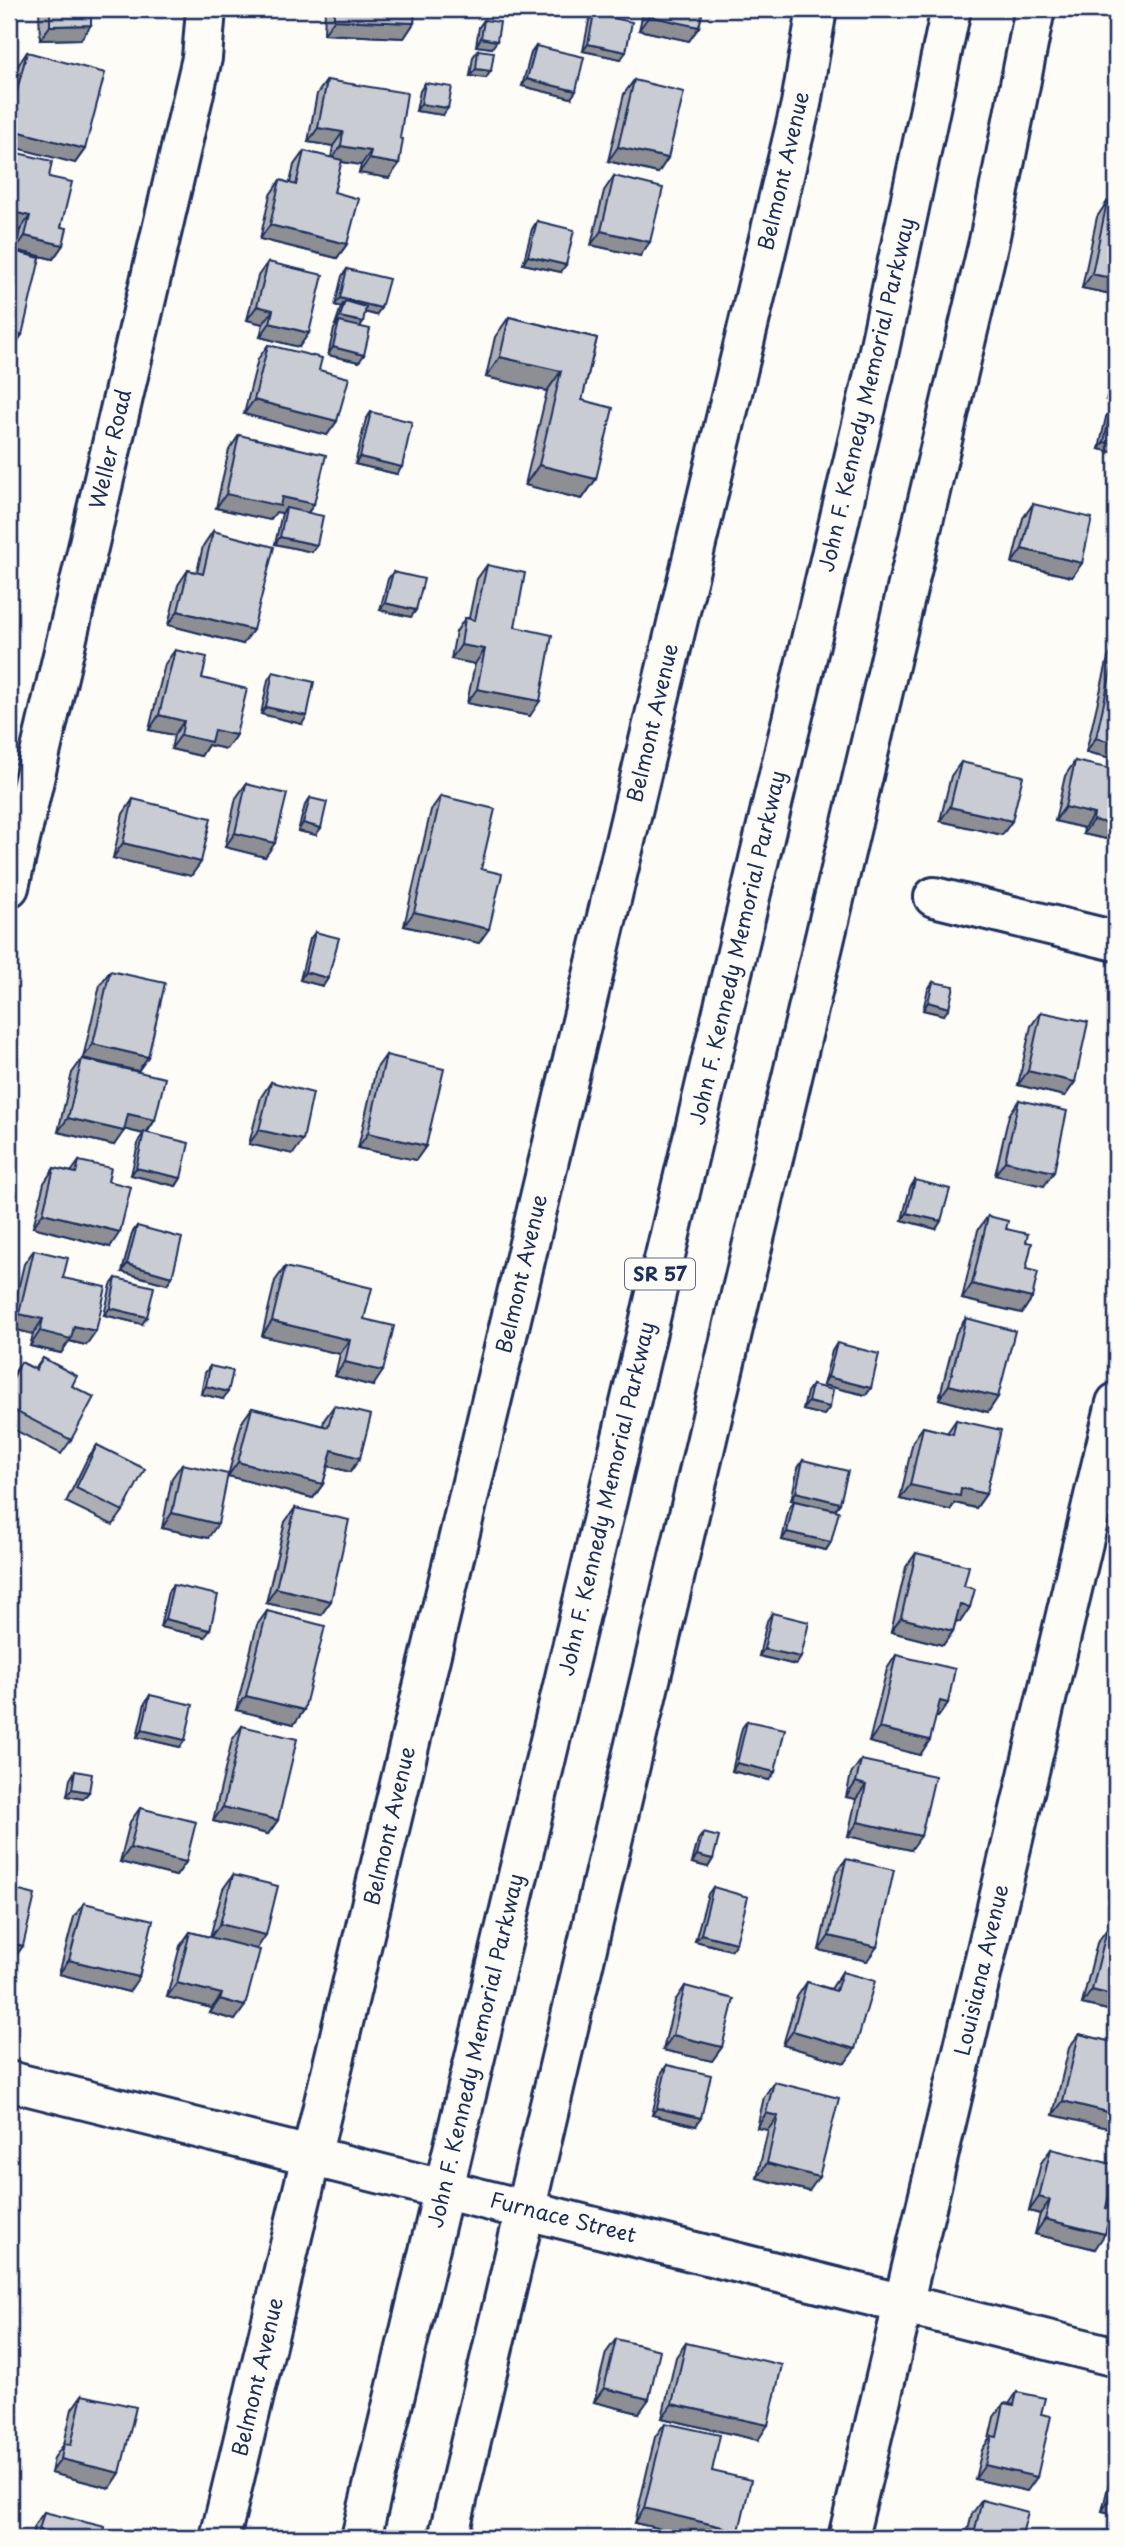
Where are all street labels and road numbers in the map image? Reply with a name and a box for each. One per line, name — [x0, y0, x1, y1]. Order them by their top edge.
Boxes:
street label: Belmont Avenue — [748, 88, 816, 253]
street label: John F. Kennedy Memorial Parkway — [809, 214, 921, 575]
street label: Weller Road — [80, 386, 138, 512]
street label: Belmont Avenue — [617, 640, 685, 805]
street label: John F. Kennedy Memorial Parkway — [680, 767, 792, 1128]
street label: Belmont Avenue — [486, 1191, 554, 1356]
road number: SR 57 — [625, 1258, 695, 1290]
street label: John F. Kennedy Memorial Parkway — [549, 1318, 661, 1679]
street label: Belmont Avenue — [354, 1743, 422, 1908]
street label: John F. Kennedy Memorial Parkway — [418, 1870, 530, 2231]
street label: Louisiana Avenue — [945, 1881, 1015, 2059]
street label: Furnace Street — [487, 2182, 640, 2250]
street label: Belmont Avenue — [222, 2294, 290, 2459]

